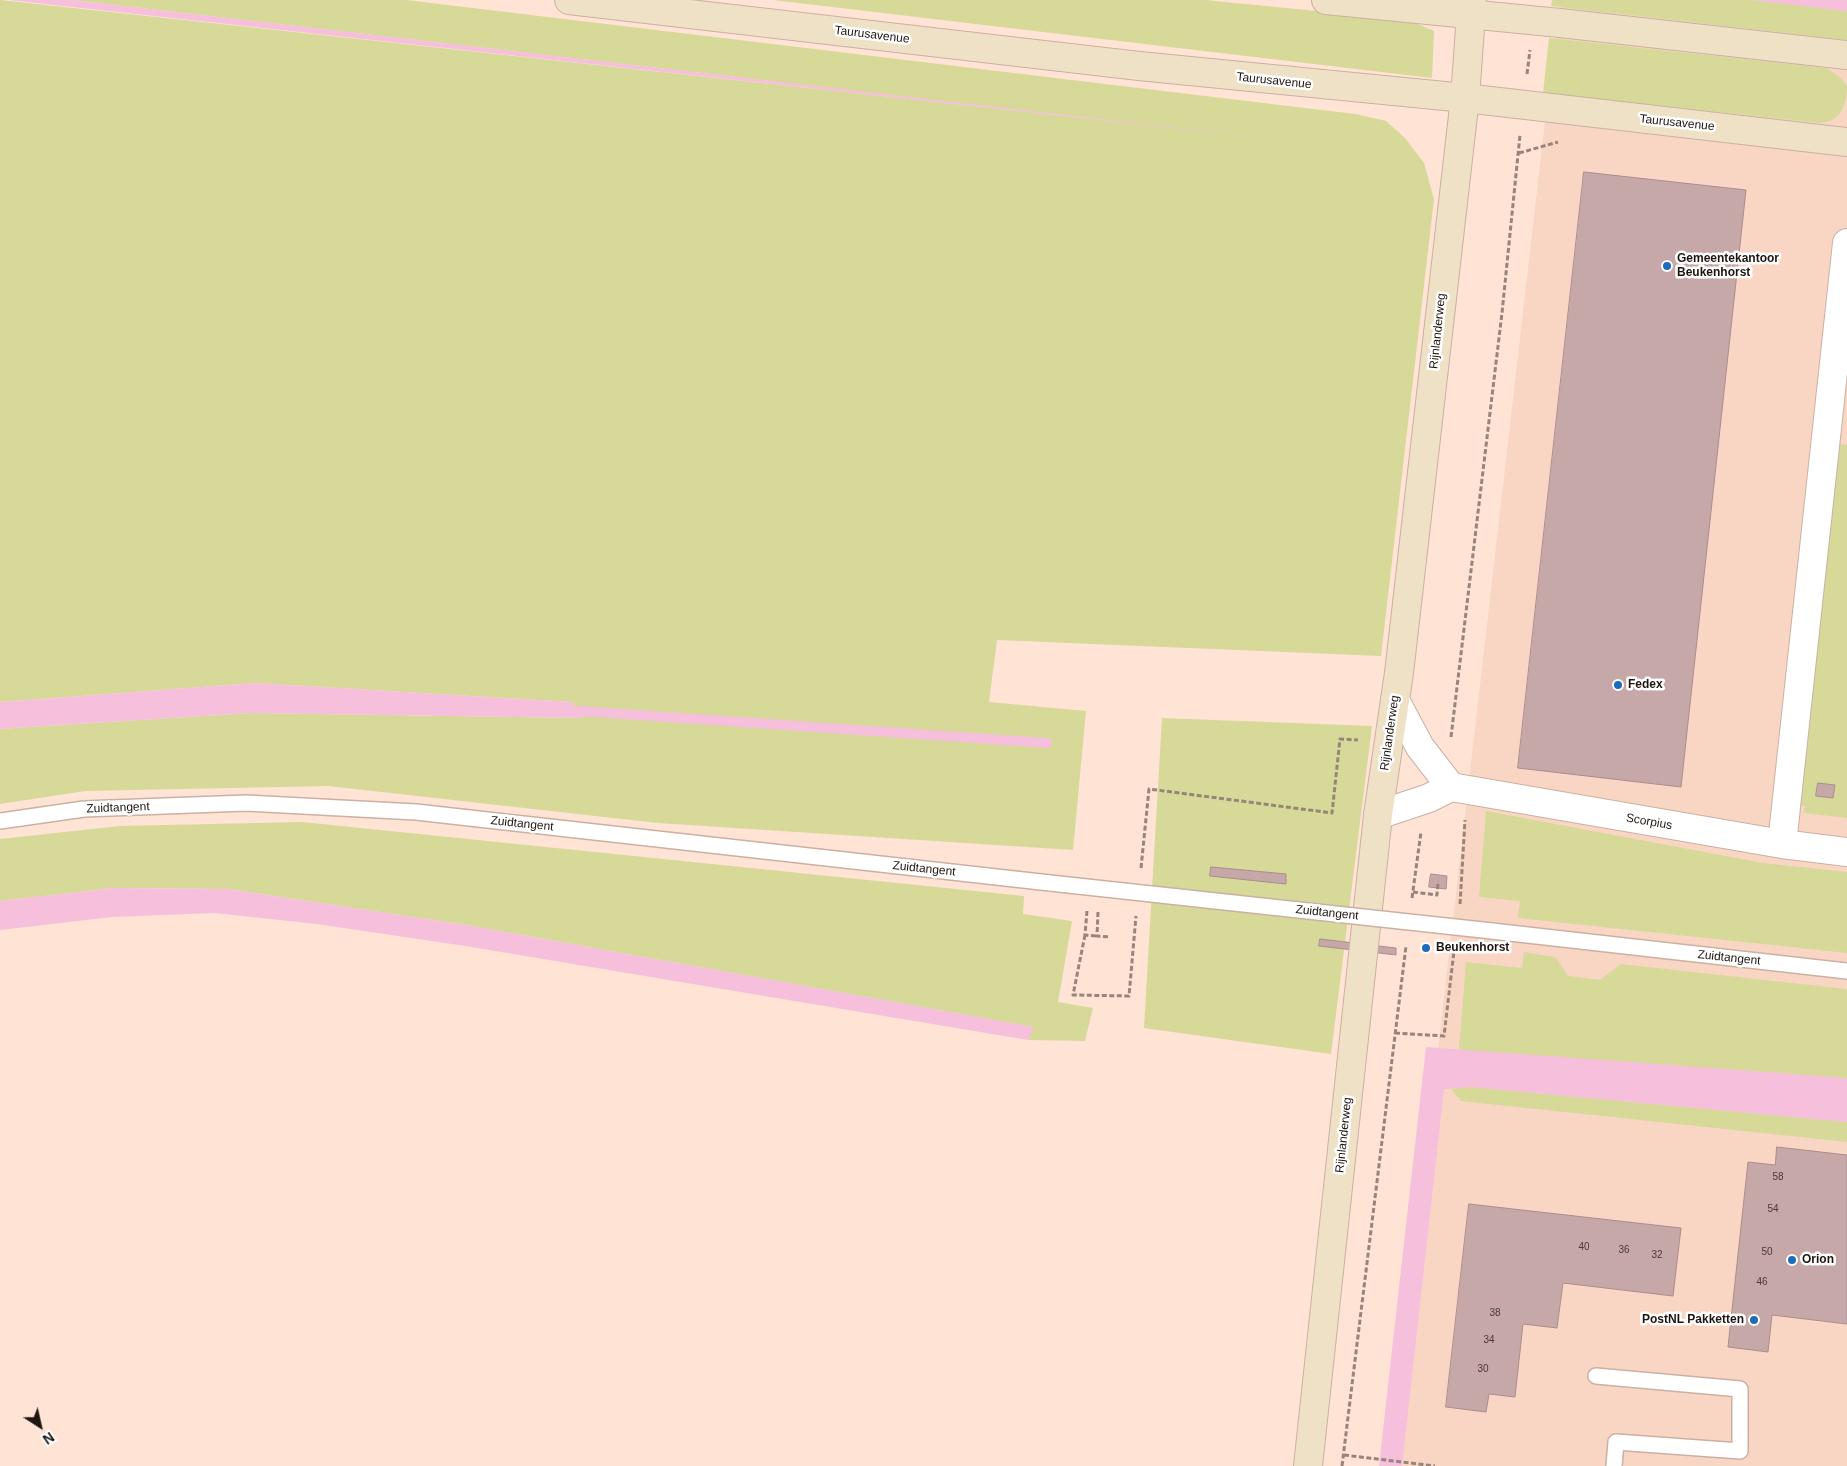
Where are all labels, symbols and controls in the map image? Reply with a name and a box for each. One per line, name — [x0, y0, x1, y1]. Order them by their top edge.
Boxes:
street label: Taurusavenue — [834, 23, 910, 47]
street label: Taurusavenue — [1236, 70, 1312, 92]
street label: Taurusavenue — [1639, 112, 1715, 134]
place label: Gemeentekantoor Beukenhorst — [1677, 252, 1779, 280]
marker: Gemeentekantoor Beukenhorst — [1661, 260, 1673, 272]
street label: Rijnlanderweg — [1427, 292, 1449, 370]
place label: Fedex — [1628, 678, 1663, 692]
marker: Fedex — [1612, 679, 1624, 691]
street label: Rijnlanderweg — [1378, 694, 1402, 772]
street label: Zuidtangent — [86, 800, 150, 816]
street label: Scorpius — [1625, 811, 1673, 833]
street label: Zuidtangent — [490, 814, 554, 834]
street label: Zuidtangent — [892, 859, 956, 879]
street label: Zuidtangent — [1295, 903, 1359, 923]
place label: Beukenhorst — [1436, 941, 1509, 955]
marker: Beukenhorst — [1420, 942, 1432, 954]
street label: Zuidtangent — [1697, 948, 1761, 968]
street label: Rijnlanderweg — [1333, 1096, 1355, 1174]
house number: 58 — [1772, 1171, 1784, 1183]
house number: 54 — [1767, 1203, 1779, 1215]
house number: 40 — [1578, 1241, 1590, 1253]
house number: 36 — [1618, 1244, 1630, 1256]
house number: 50 — [1761, 1246, 1773, 1258]
house number: 32 — [1651, 1249, 1663, 1261]
place label: Orion — [1802, 1253, 1834, 1267]
marker: Orion — [1786, 1254, 1798, 1266]
house number: 46 — [1756, 1276, 1768, 1288]
house number: 38 — [1489, 1307, 1501, 1319]
place label: PostNL Pakketten — [1642, 1313, 1744, 1327]
marker: PostNL Pakketten — [1748, 1314, 1760, 1326]
house number: 34 — [1483, 1334, 1495, 1346]
house number: 30 — [1477, 1363, 1489, 1375]
north arrow — [15, 1401, 65, 1451]
text: N — [40, 1429, 57, 1448]

